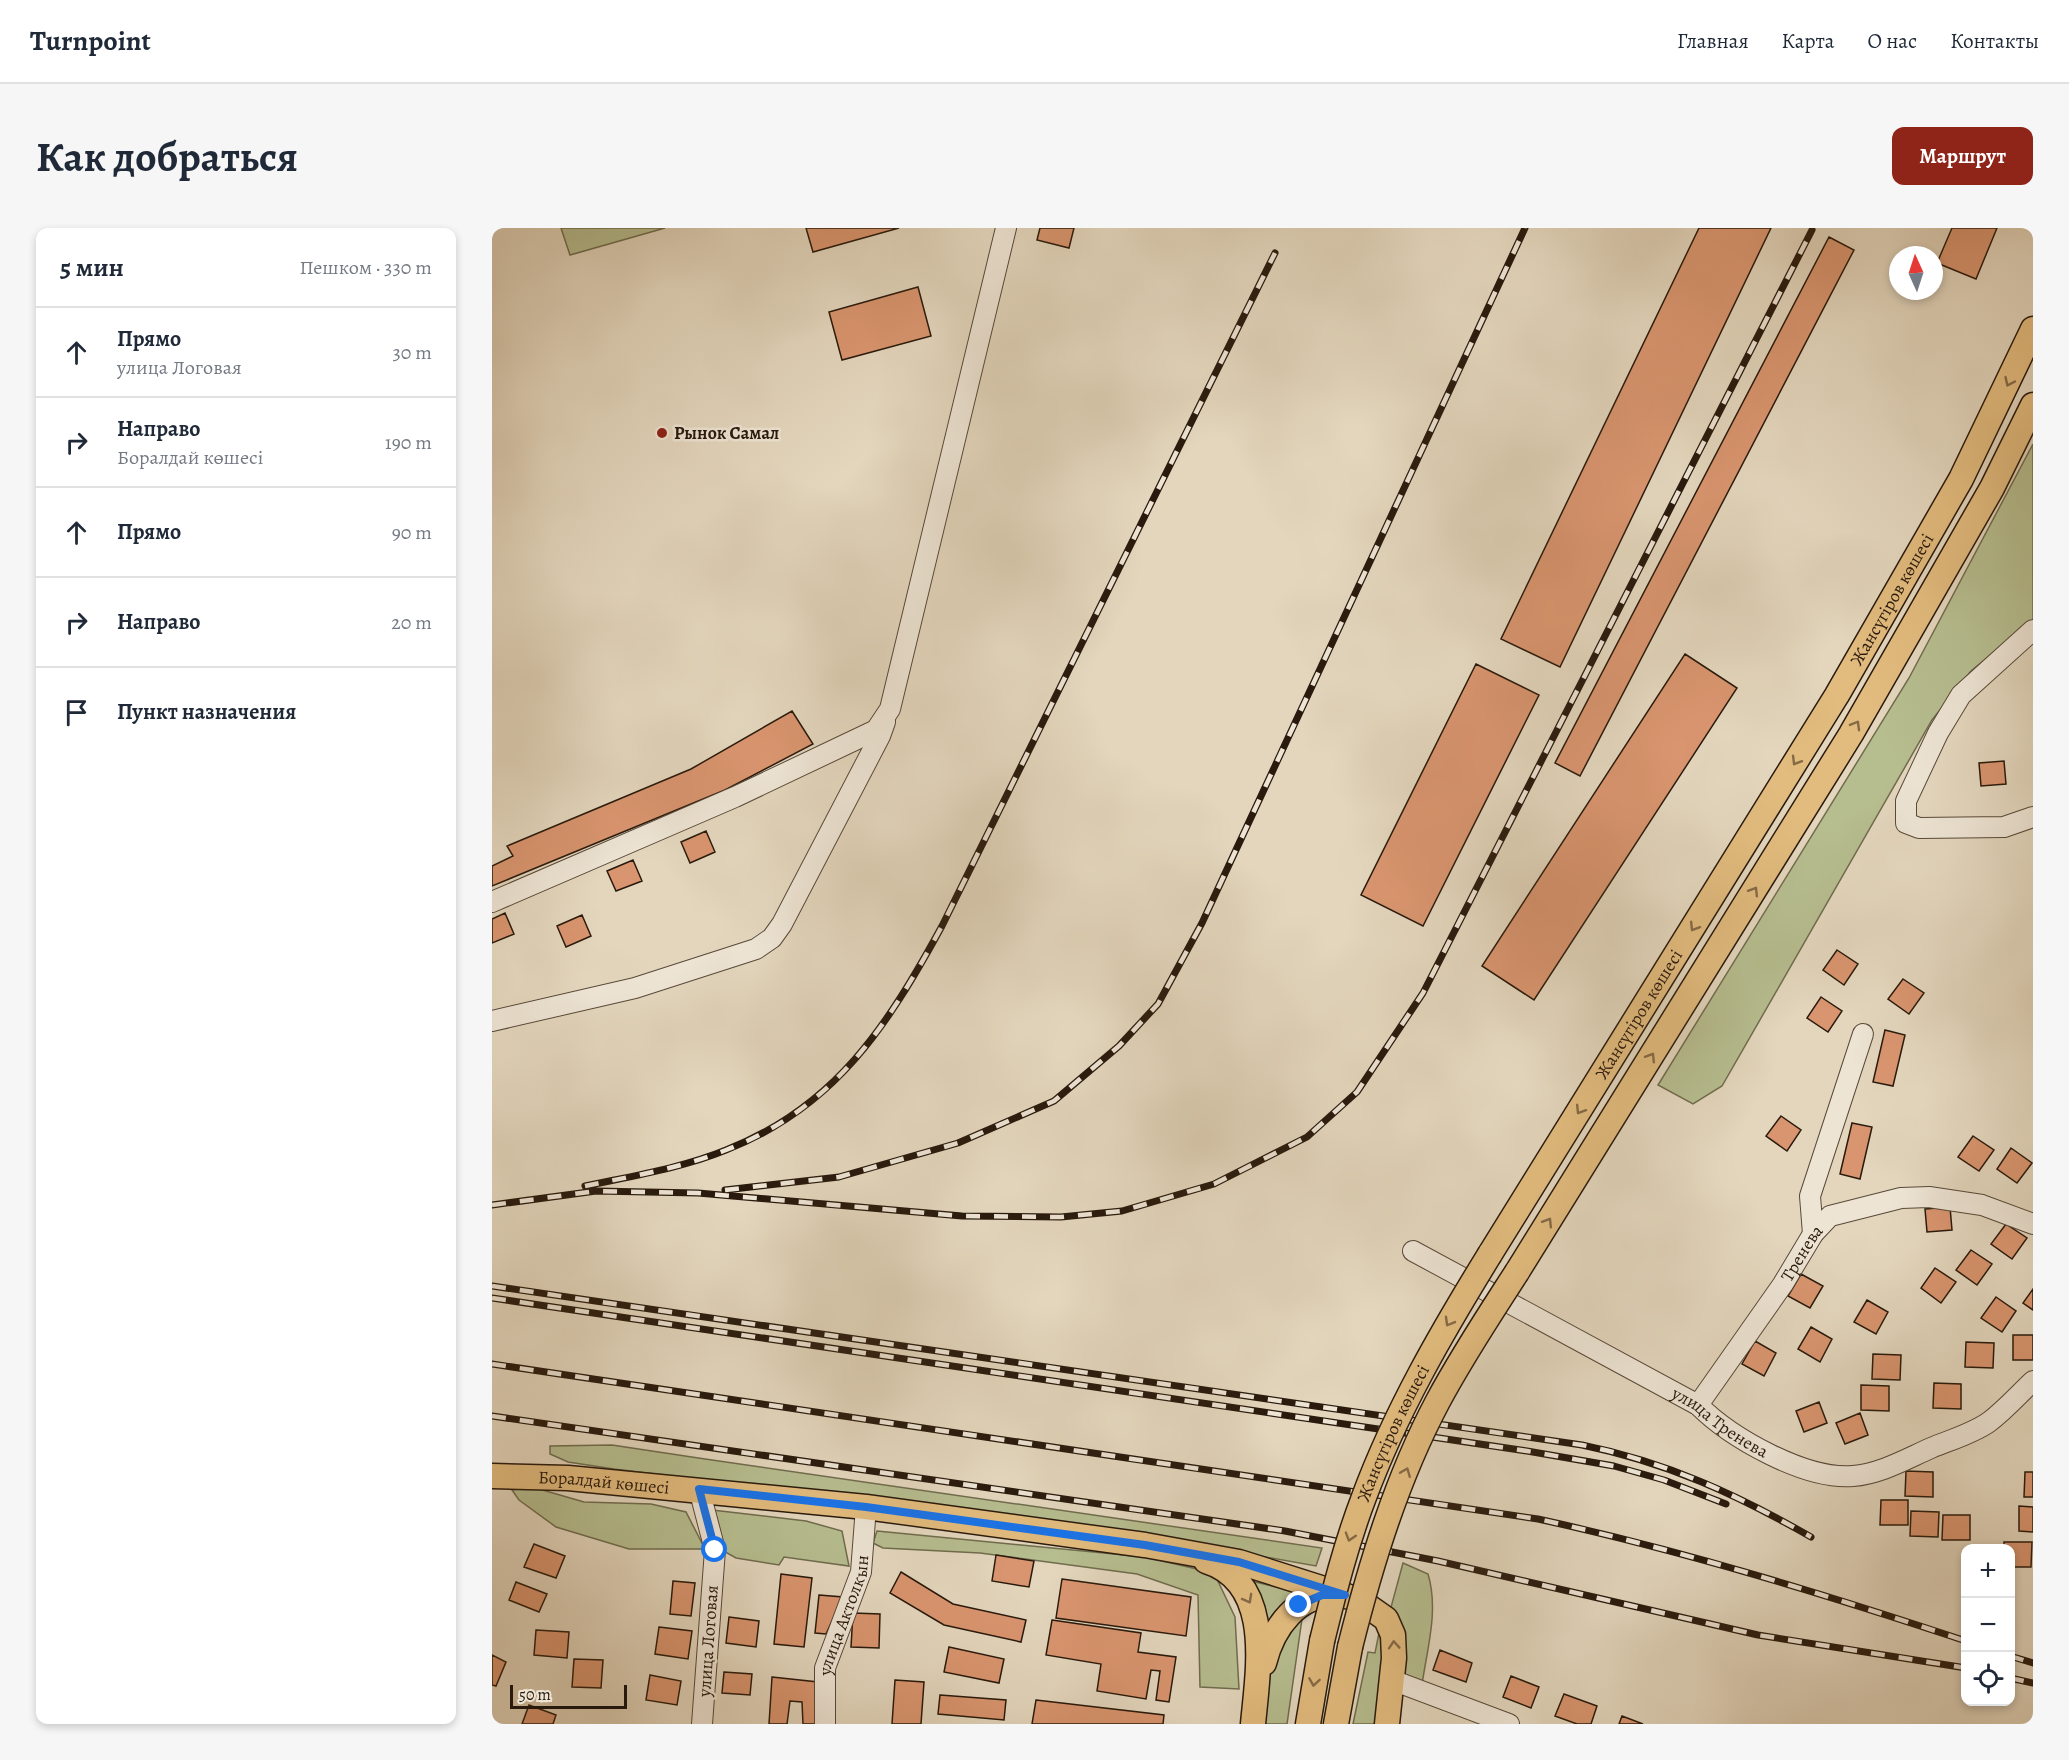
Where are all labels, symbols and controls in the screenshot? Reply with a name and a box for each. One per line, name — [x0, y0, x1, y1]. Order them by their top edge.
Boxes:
text: Turnpoint — [30, 22, 151, 60]
text: Главная — [1677, 27, 1749, 55]
text: Карта — [1782, 27, 1834, 55]
text: О нас — [1867, 27, 1917, 55]
text: Контакты — [1950, 27, 2039, 55]
button: Маршрут — [1892, 127, 2033, 185]
text: Как добраться — [36, 128, 298, 185]
north arrow — [1889, 246, 1943, 300]
text: 5 мин — [60, 250, 124, 285]
text: Пешком · 330 m — [299, 254, 432, 281]
text: Прямо — [117, 324, 181, 354]
icon: ahead — [60, 336, 93, 369]
text: 30 m — [392, 339, 432, 366]
text: улица Логовая — [117, 354, 242, 381]
one-way arrow — [2004, 375, 2016, 386]
text: Направо — [117, 414, 200, 444]
place label: Рынок Самал — [674, 421, 779, 445]
icon: right — [60, 426, 93, 459]
marker: Рынок Самал — [655, 426, 669, 440]
text: 190 m — [385, 429, 432, 456]
text: Боралдай көшесі — [117, 444, 263, 471]
icon: ahead — [60, 516, 93, 549]
text: Прямо — [117, 517, 181, 547]
text: 90 m — [392, 519, 432, 546]
street label: Жансүгіров көшесі — [1844, 529, 1939, 670]
icon: right — [60, 606, 93, 639]
text: Направо — [117, 607, 200, 637]
text: 20 m — [391, 609, 432, 636]
icon: arrive — [60, 696, 93, 729]
text: Пункт назначения — [117, 697, 296, 727]
one-way arrow — [1849, 721, 1860, 731]
one-way arrow — [1792, 755, 1804, 765]
one-way arrow — [1747, 887, 1759, 897]
one-way arrow — [1690, 920, 1701, 931]
street label: Жансүгіров көшесі — [1589, 945, 1688, 1084]
one-way arrow — [1644, 1052, 1655, 1063]
one-way arrow — [1575, 1104, 1587, 1114]
one-way arrow — [1540, 1218, 1552, 1228]
street label: Тренева — [1775, 1219, 1828, 1286]
one-way arrow — [1444, 1316, 1456, 1326]
street label: Жансүгіров көшесі — [1351, 1361, 1435, 1505]
street label: улица Тренева — [1667, 1381, 1773, 1464]
street label: Боралдай көшесі — [538, 1465, 671, 1500]
one-way arrow — [1398, 1467, 1411, 1477]
one-way arrow — [1345, 1531, 1357, 1542]
route start — [701, 1536, 727, 1562]
map controls — [1961, 1544, 2015, 1706]
button: + — [1961, 1544, 2015, 1598]
street label: улица Актолкын — [813, 1554, 874, 1676]
street label: улица Логовая — [692, 1584, 724, 1699]
route end — [1285, 1591, 1311, 1617]
one-way arrow — [1241, 1593, 1252, 1604]
button: − — [1961, 1598, 2015, 1652]
one-way arrow — [1387, 1640, 1400, 1649]
button: locate — [1961, 1652, 2015, 1706]
one-way arrow — [1309, 1678, 1321, 1687]
scale bar — [510, 1682, 627, 1710]
text: 50 m — [519, 1684, 551, 1706]

